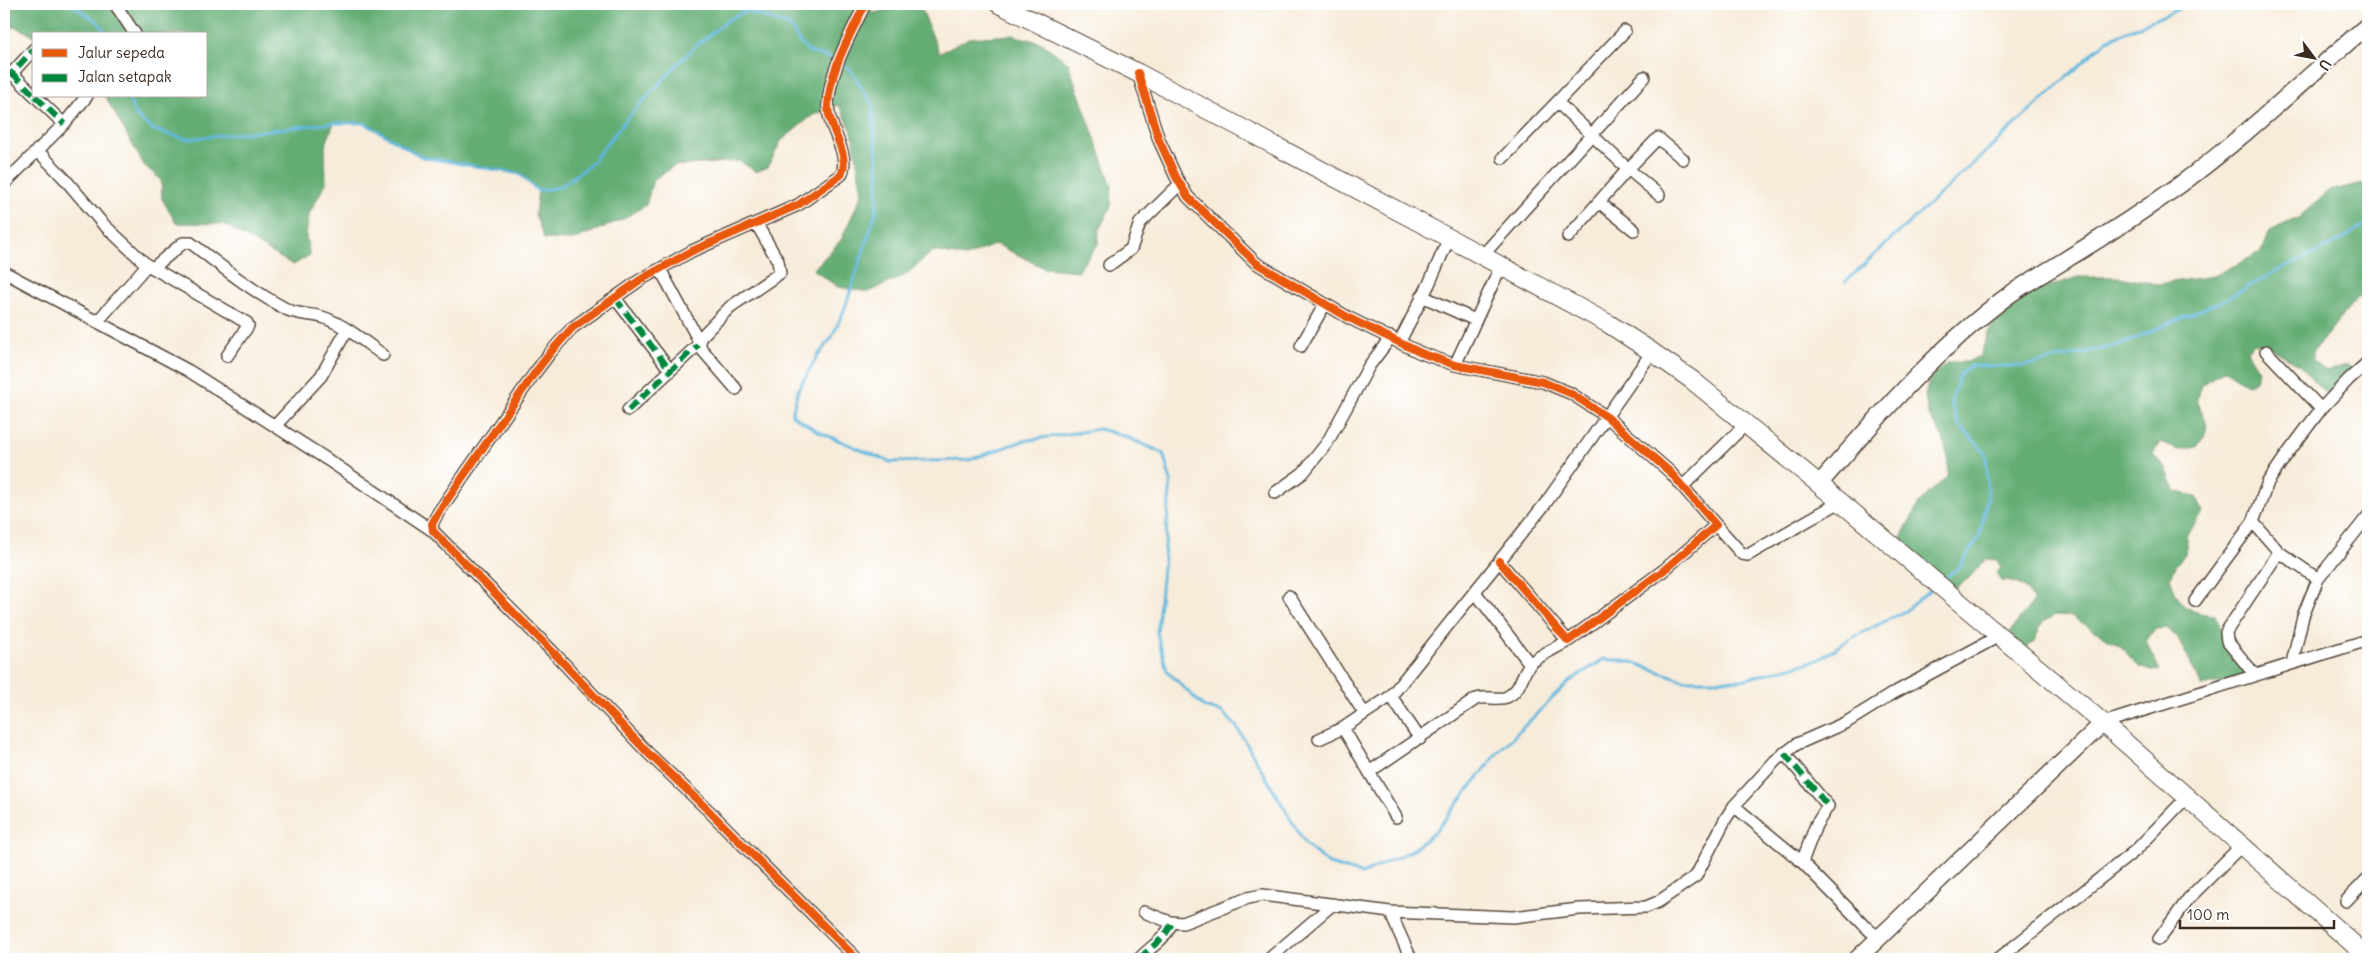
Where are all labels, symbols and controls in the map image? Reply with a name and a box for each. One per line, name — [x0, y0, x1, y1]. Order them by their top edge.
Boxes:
legend — [32, 32, 208, 98]
north arrow — [2290, 32, 2340, 82]
text: Jalur sepeda — [78, 43, 165, 62]
text: U — [2315, 56, 2335, 74]
text: Jalan setapak — [78, 67, 172, 86]
scale bar — [2180, 898, 2333, 930]
text: 100 m — [2187, 905, 2229, 924]

